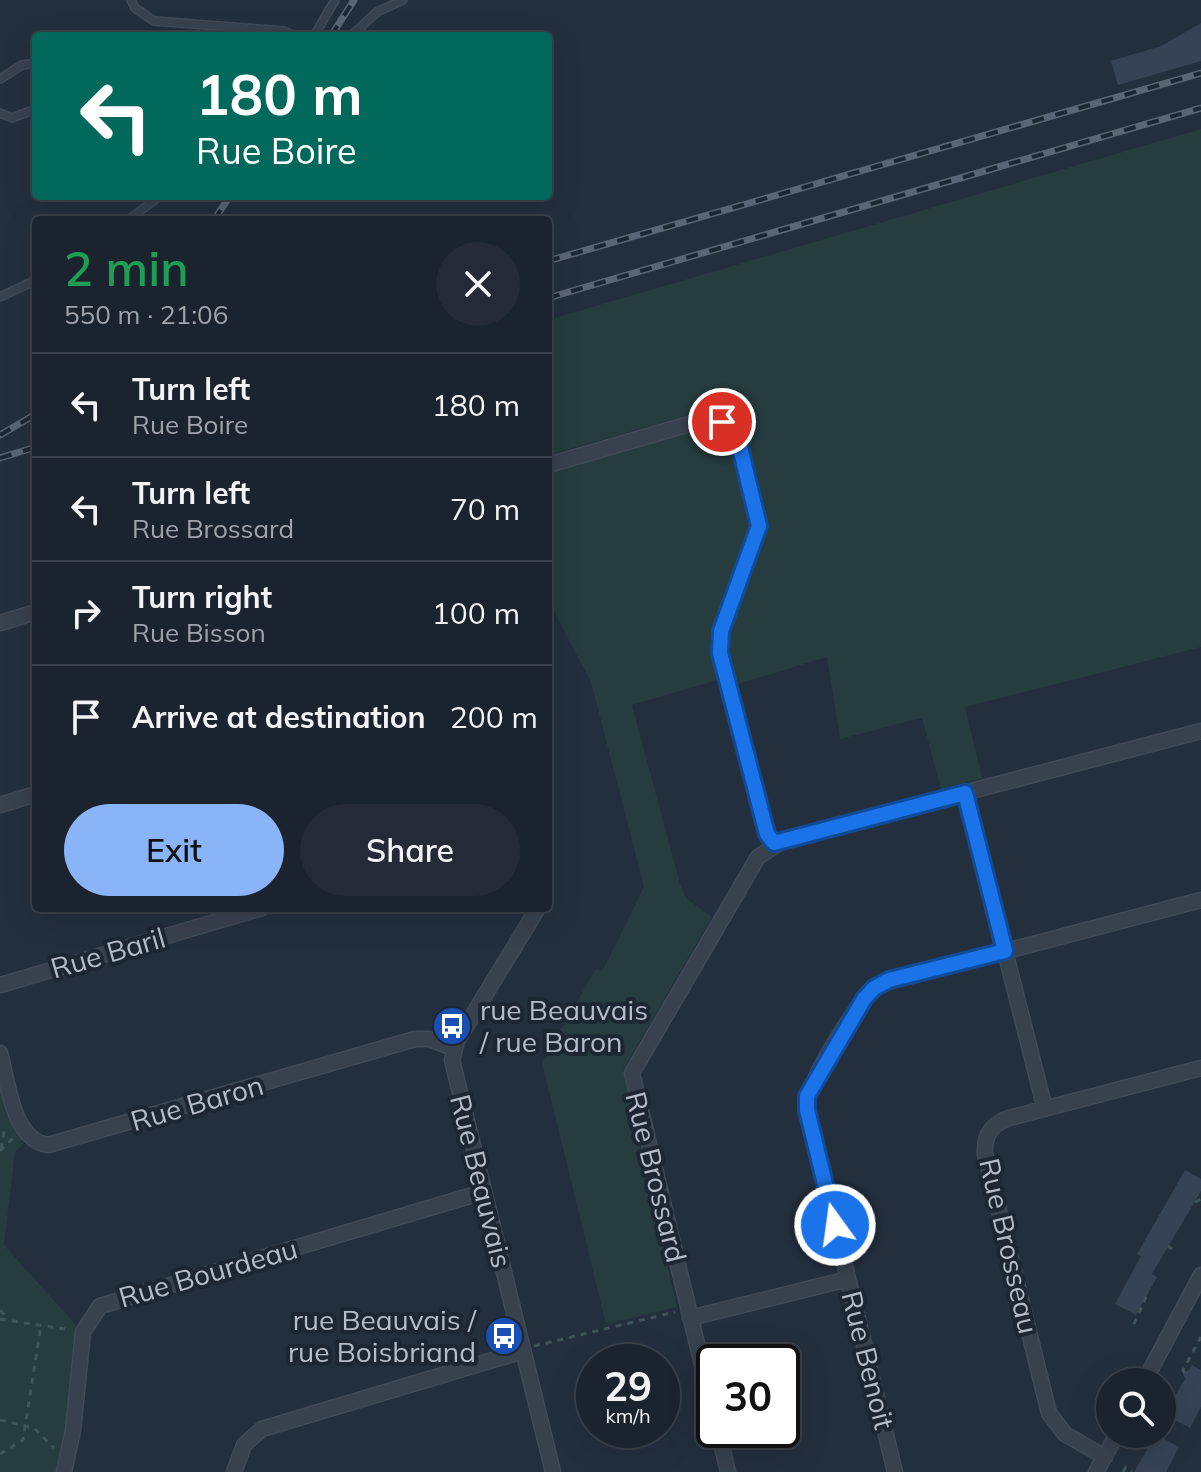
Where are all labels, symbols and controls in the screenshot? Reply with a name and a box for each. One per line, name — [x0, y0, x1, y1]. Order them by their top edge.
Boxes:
text: 180 m — [196, 59, 363, 129]
icon: left — [64, 64, 168, 168]
text: Rue Boire — [196, 128, 357, 173]
text: 2 min — [64, 238, 189, 298]
button: close — [436, 242, 520, 326]
text: 550 m · 21:06 — [64, 298, 228, 331]
text: Turn left — [132, 370, 250, 408]
icon: left — [64, 383, 108, 427]
text: 180 m — [432, 386, 520, 424]
pin — [688, 388, 756, 456]
icon: arrive — [700, 400, 744, 444]
text: Rue Boire — [132, 408, 248, 441]
text: Turn left — [132, 474, 250, 512]
icon: left — [64, 487, 108, 531]
text: 70 m — [450, 490, 520, 528]
text: Rue Brossard — [132, 512, 294, 545]
text: Turn right — [132, 578, 272, 616]
icon: right — [64, 591, 108, 635]
text: 100 m — [432, 594, 520, 632]
text: Rue Bisson — [132, 616, 266, 649]
icon: arrive — [64, 695, 108, 739]
text: Arrive at destination — [132, 698, 426, 736]
text: 200 m — [450, 698, 538, 736]
button: Exit — [64, 804, 284, 896]
button: Share — [300, 804, 520, 896]
street label: Rue Baril — [47, 920, 169, 986]
place label: rue Beauvais / rue Baron — [479, 992, 648, 1059]
bus stop icon: rue Beauvais / rue Baron — [431, 1005, 473, 1047]
street label: Rue Baron — [127, 1067, 267, 1138]
street label: Rue Brossard — [618, 1088, 695, 1266]
street label: Rue Beauvais — [443, 1091, 520, 1271]
street label: Rue Brosseau — [972, 1155, 1047, 1337]
position arrow — [793, 1183, 877, 1267]
street label: Rue Bourdeau — [114, 1230, 301, 1315]
street label: Rue Benoit — [834, 1287, 903, 1433]
place label: rue Beauvais / rue Boisbriand — [288, 1302, 477, 1369]
bus stop icon: rue Beauvais / rue Boisbriand — [483, 1315, 525, 1357]
speed limit sign: 30 — [696, 1344, 800, 1448]
text: 29 — [604, 1361, 652, 1411]
map controls — [1096, 1368, 1176, 1448]
button: search — [1096, 1368, 1176, 1448]
text: km/h — [605, 1403, 651, 1428]

